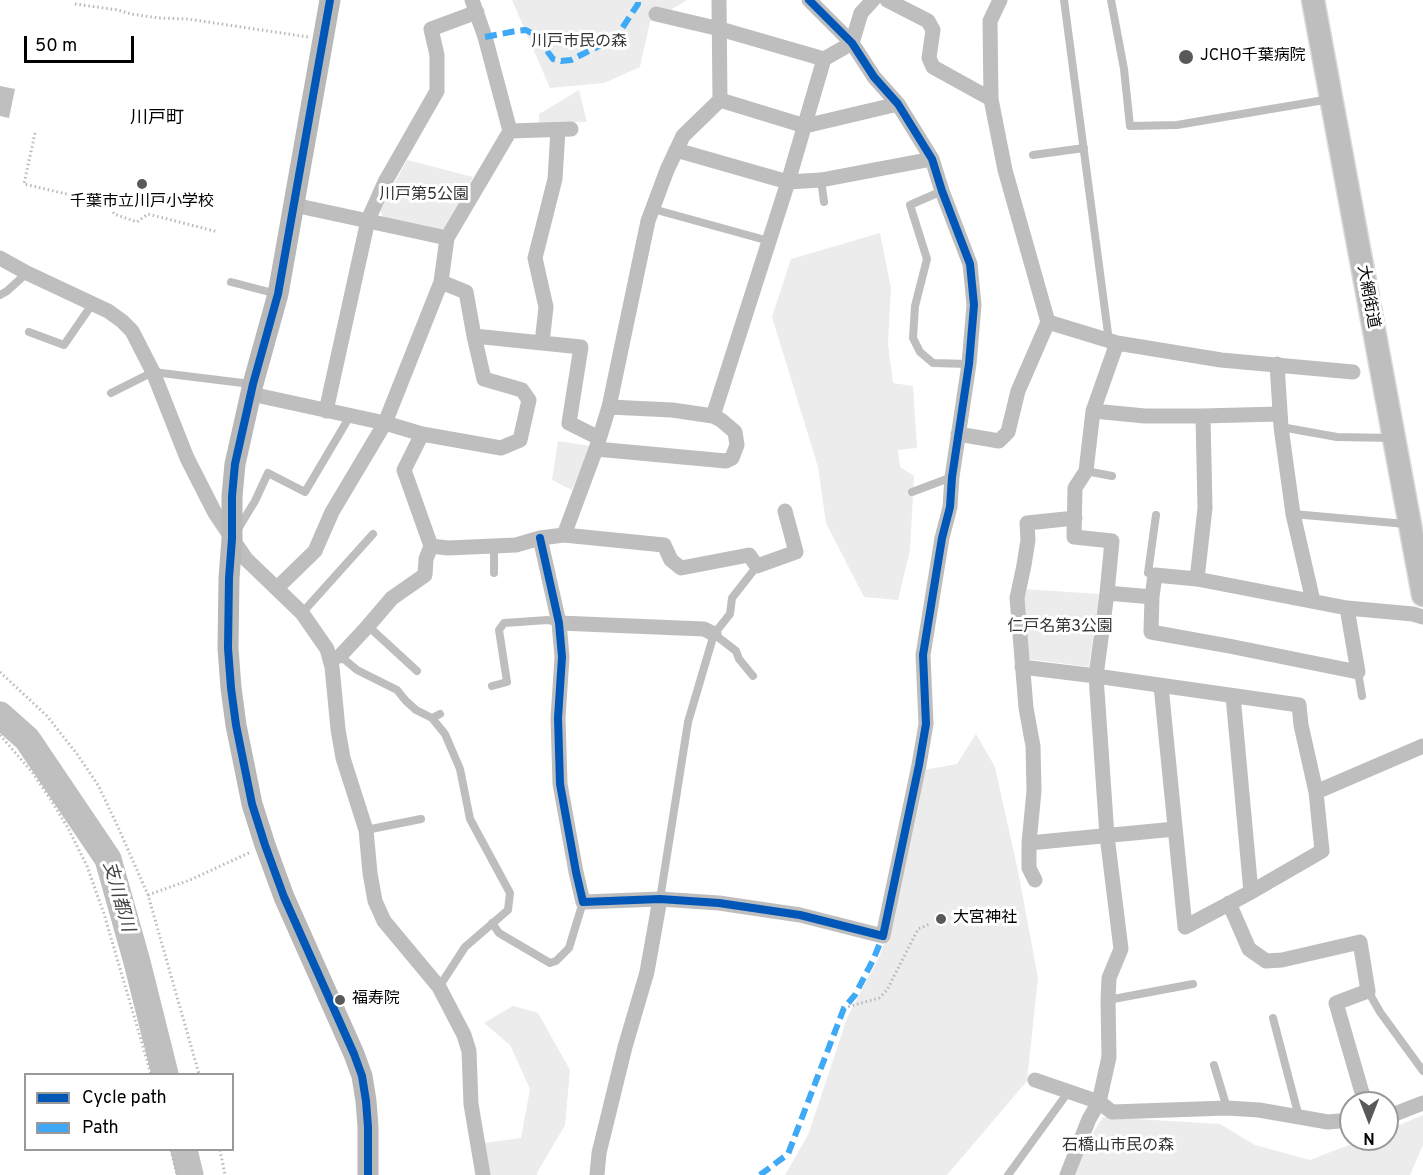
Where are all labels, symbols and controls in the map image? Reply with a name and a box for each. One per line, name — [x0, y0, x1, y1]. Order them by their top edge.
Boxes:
scale bar — [27, 24, 136, 62]
park label: 川戸市民の森 — [531, 33, 627, 53]
text: 50 m — [35, 35, 77, 58]
place label: JCHO千葉病院 — [1200, 47, 1306, 67]
marker: JCHO千葉病院 — [1177, 48, 1195, 66]
district label: 川戸町 — [130, 108, 184, 130]
marker: 千葉市立川戸小学校 — [135, 177, 149, 191]
park label: 川戸第5公園 — [379, 186, 469, 206]
place label: 千葉市立川戸小学校 — [70, 193, 214, 213]
street label: 大網街道 — [1352, 264, 1382, 330]
park label: 仁戸名第3公園 — [1007, 618, 1113, 638]
water label: 支川都川 — [97, 859, 137, 935]
place label: 大宮神社 — [953, 909, 1017, 929]
marker: 大宮神社 — [934, 912, 948, 926]
place label: 福寿院 — [352, 990, 400, 1010]
marker: 福寿院 — [333, 993, 347, 1007]
legend — [24, 1073, 234, 1151]
text: Cycle path — [82, 1087, 167, 1110]
north arrow — [1339, 1091, 1399, 1151]
text: Path — [82, 1117, 119, 1140]
text: N — [1363, 1127, 1375, 1147]
park label: 石橋山市民の森 — [1062, 1137, 1174, 1157]

